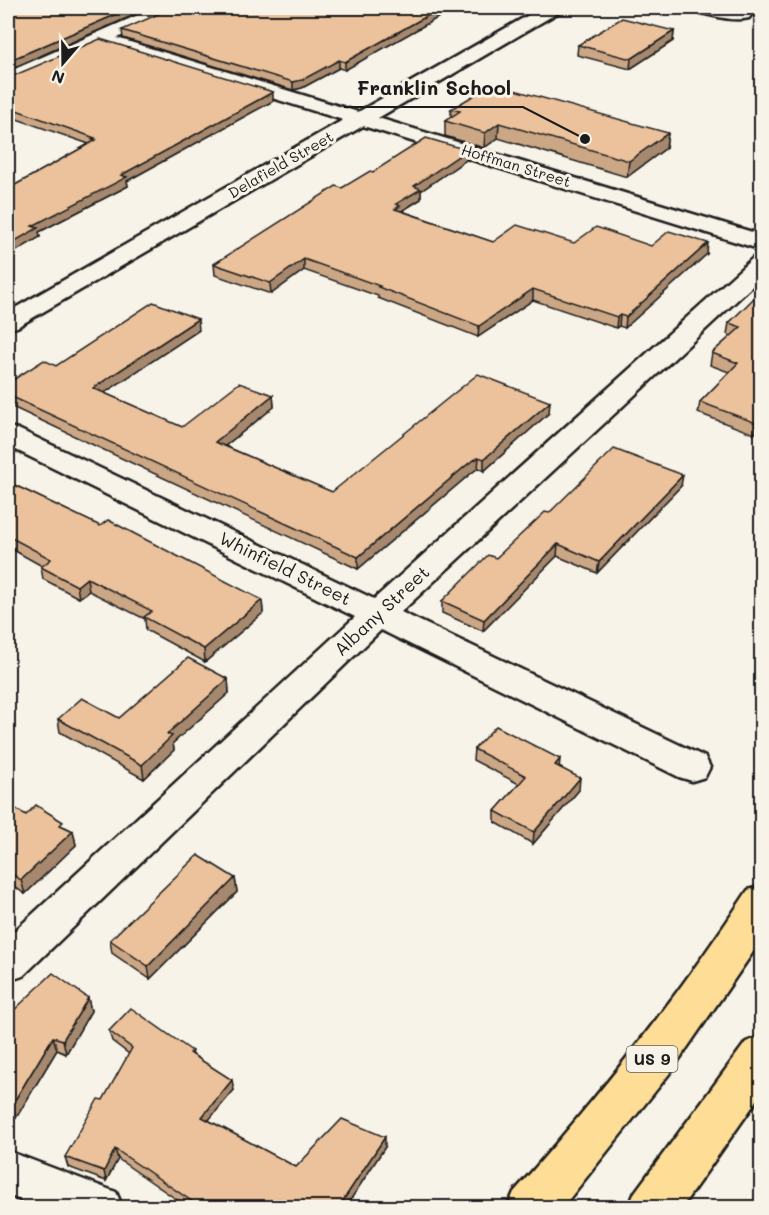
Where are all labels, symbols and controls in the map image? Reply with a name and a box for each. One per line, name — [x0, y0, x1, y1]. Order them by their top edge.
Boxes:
north arrow — [33, 33, 93, 93]
text: N — [48, 66, 67, 90]
callout: Franklin School — [344, 69, 523, 107]
text: Franklin School — [357, 74, 511, 100]
street label: Delafield Street — [224, 126, 337, 202]
street label: Hoffman Street — [459, 139, 573, 191]
street label: Whinfield Street — [215, 526, 355, 610]
street label: Albany Street — [328, 560, 434, 661]
road number: US 9 — [626, 1046, 678, 1072]

